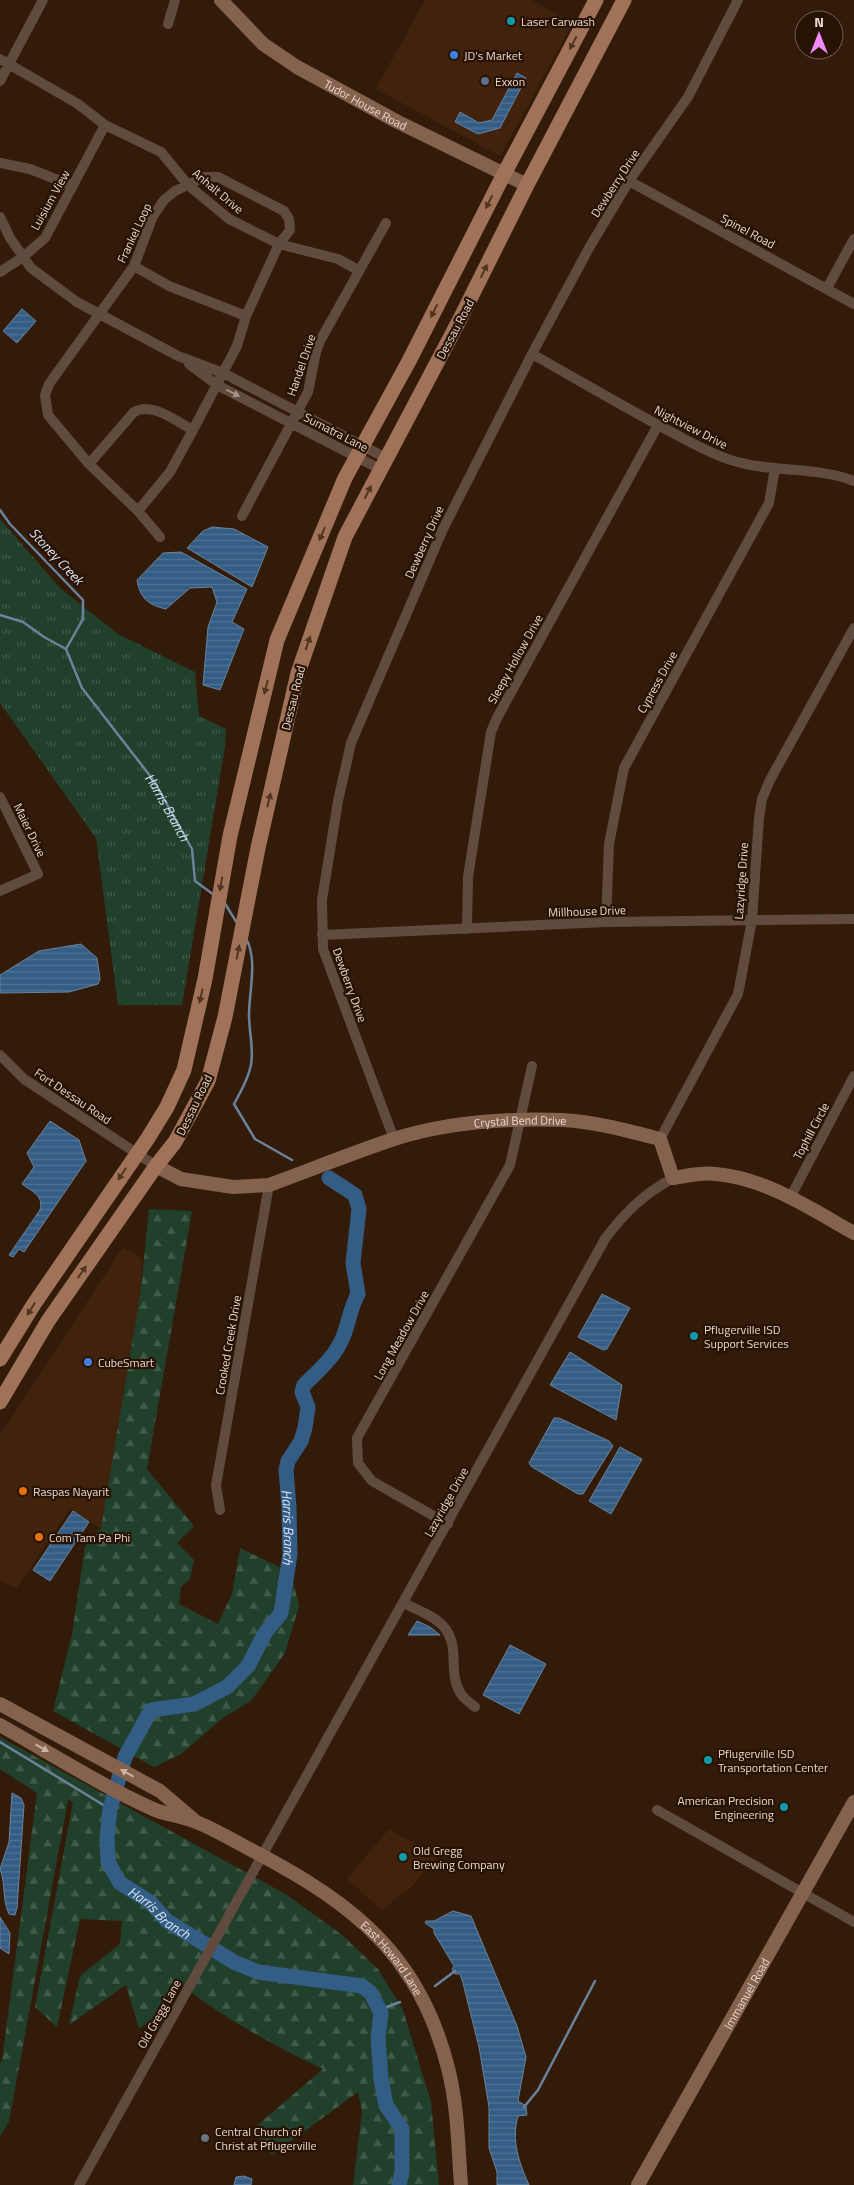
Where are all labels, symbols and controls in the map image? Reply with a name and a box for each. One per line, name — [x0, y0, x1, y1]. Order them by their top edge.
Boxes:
north arrow — [794, 10, 844, 60]
text: N — [814, 11, 824, 32]
place label: Laser Carwash — [521, 12, 595, 31]
marker: Laser Carwash — [505, 15, 517, 27]
one-way arrow — [569, 36, 577, 50]
place label: JD's Market — [464, 46, 523, 65]
marker: JD's Market — [448, 49, 460, 61]
place label: Exxon — [495, 72, 525, 91]
street label: Tudor House Road — [321, 74, 410, 135]
marker: Exxon — [479, 75, 491, 87]
street label: Dewberry Drive — [586, 145, 644, 221]
street label: Anhalt Drive — [188, 164, 248, 218]
street label: Luisium View — [26, 166, 74, 234]
one-way arrow — [485, 195, 494, 210]
street label: Frankel Loop — [112, 200, 156, 266]
street label: Spinel Road — [717, 209, 779, 253]
one-way arrow — [480, 264, 488, 278]
street label: Dessau Road — [431, 295, 479, 363]
one-way arrow — [430, 304, 438, 319]
street label: Handel Drive — [281, 331, 321, 399]
one-way arrow — [225, 389, 240, 397]
street label: Nightview Drive — [651, 400, 731, 454]
street label: Sumatra Lane — [300, 408, 372, 456]
one-way arrow — [364, 485, 372, 499]
street label: Dewberry Drive — [399, 502, 449, 582]
water label: Stoney Creek — [25, 523, 90, 591]
one-way arrow — [317, 527, 325, 541]
street label: Sleepy Hollow Drive — [482, 611, 548, 707]
one-way arrow — [304, 635, 312, 650]
street label: Cypress Drive — [632, 647, 682, 717]
street label: Dessau Road — [276, 664, 310, 732]
one-way arrow — [262, 679, 270, 694]
water label: Harris Branch — [141, 768, 196, 846]
one-way arrow — [265, 793, 273, 808]
street label: Maier Drive — [9, 800, 51, 860]
street label: Lazyridge Drive — [729, 842, 753, 920]
one-way arrow — [217, 877, 225, 893]
street label: Millhouse Drive — [548, 900, 626, 922]
one-way arrow — [234, 944, 242, 960]
street label: Dewberry Drive — [328, 945, 372, 1025]
one-way arrow — [197, 988, 205, 1003]
street label: Fort Dessau Road — [31, 1063, 115, 1129]
street label: Dessau Road — [171, 1071, 217, 1139]
street label: Tophill Circle — [788, 1099, 834, 1163]
street label: Crystal Bend Drive — [473, 1110, 567, 1132]
one-way arrow — [118, 1168, 127, 1181]
one-way arrow — [77, 1265, 87, 1279]
street label: Long Meadow Drive — [368, 1287, 434, 1383]
street label: Crooked Creek Drive — [210, 1294, 246, 1396]
one-way arrow — [27, 1302, 36, 1315]
place label: Pflugerville ISD Support Services — [704, 1320, 789, 1353]
marker: Pflugerville ISD Support Services — [688, 1330, 700, 1342]
place label: CubeSmart — [98, 1353, 155, 1372]
marker: CubeSmart — [82, 1356, 94, 1368]
street label: Lazyridge Drive — [419, 1464, 473, 1540]
place label: Raspas Nayarit — [33, 1482, 110, 1501]
marker: Raspas Nayarit — [17, 1485, 29, 1497]
water label: Harris Branch — [277, 1489, 301, 1567]
place label: Com Tam Pa Phi — [49, 1528, 130, 1547]
marker: Com Tam Pa Phi — [33, 1531, 45, 1543]
one-way arrow — [36, 1744, 49, 1753]
place label: Pflugerville ISD Transportation Center — [718, 1744, 828, 1777]
marker: Pflugerville ISD Transportation Center — [702, 1754, 714, 1766]
one-way arrow — [119, 1769, 134, 1777]
place label: American Precision Engineering — [678, 1791, 774, 1824]
marker: American Precision Engineering — [778, 1801, 790, 1813]
place label: Old Gregg Brewing Company — [413, 1841, 505, 1874]
marker: Old Gregg Brewing Company — [397, 1851, 409, 1863]
water label: Harris Branch — [124, 1880, 196, 1944]
street label: East Howard Lane — [356, 1916, 428, 1999]
street label: Immanuel Road — [718, 1954, 774, 2033]
street label: Old Gregg Lane — [132, 1976, 186, 2052]
place label: Central Church of Christ at Pflugerville — [215, 2122, 317, 2155]
marker: Central Church of Christ at Pflugerville — [199, 2132, 211, 2144]

